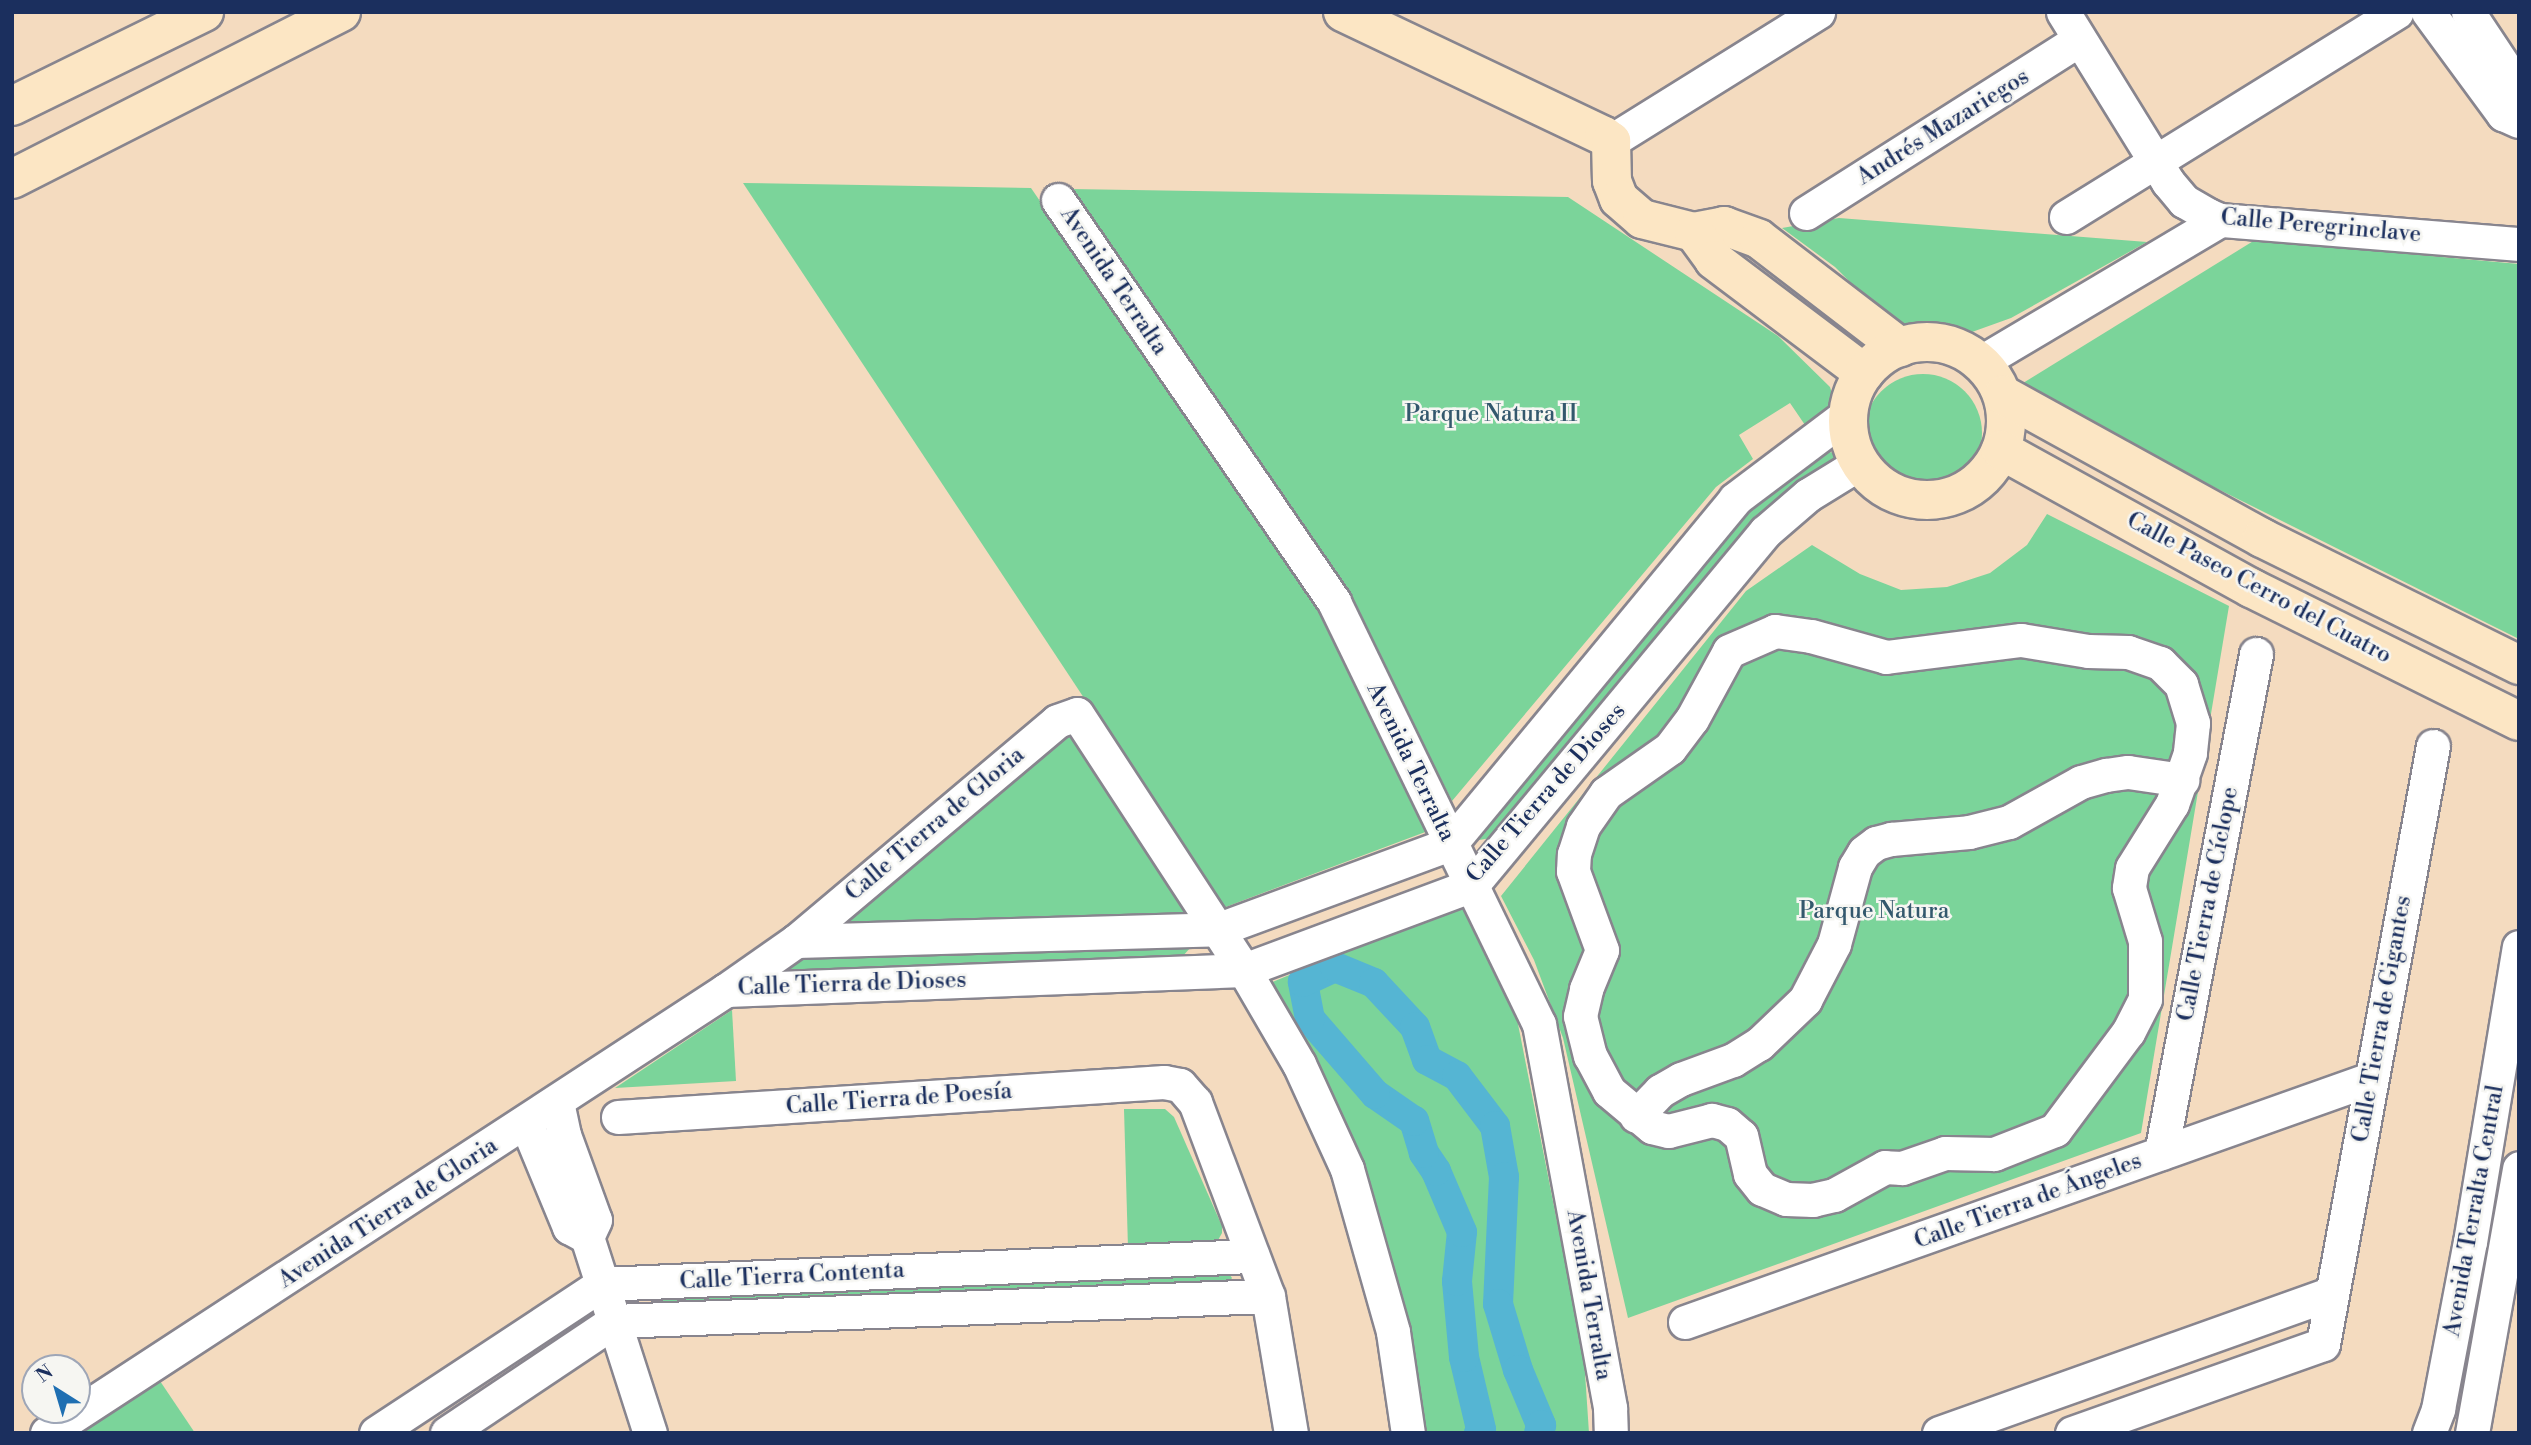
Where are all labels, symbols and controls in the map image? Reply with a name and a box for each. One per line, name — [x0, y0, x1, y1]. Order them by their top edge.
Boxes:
street label: Andrés Mazariegos — [1852, 63, 2034, 191]
street label: Avenida Terralta — [1054, 202, 1174, 360]
street label: Calle Peregrinclave — [2220, 203, 2422, 249]
park label: Parque Natura II — [1405, 400, 1577, 428]
street label: Calle Paseo Cerro del Cuatro — [2122, 506, 2396, 670]
street label: Avenida Terralta — [1361, 678, 1461, 846]
street label: Calle Tierra de Dioses — [1461, 698, 1631, 888]
street label: Calle Tierra de Gloria — [840, 741, 1030, 907]
street label: Calle Tierra de Cíclope — [2172, 784, 2244, 1024]
street label: Calle Tierra de Gigantes — [2347, 893, 2417, 1145]
park label: Parque Natura — [1799, 897, 1949, 925]
street label: Calle Tierra de Dioses — [737, 966, 967, 1002]
street label: Calle Tierra de Poesía — [785, 1077, 1013, 1121]
street label: Avenida Terralta Central — [2438, 1083, 2510, 1339]
street label: Avenida Tierra de Gloria — [273, 1132, 503, 1294]
street label: Calle Tierra de Ángeles — [1911, 1147, 2145, 1255]
street label: Avenida Terralta — [1560, 1208, 1618, 1382]
street label: Calle Tierra Contenta — [679, 1256, 905, 1296]
north arrow — [21, 1354, 91, 1424]
text: N — [31, 1360, 58, 1388]

